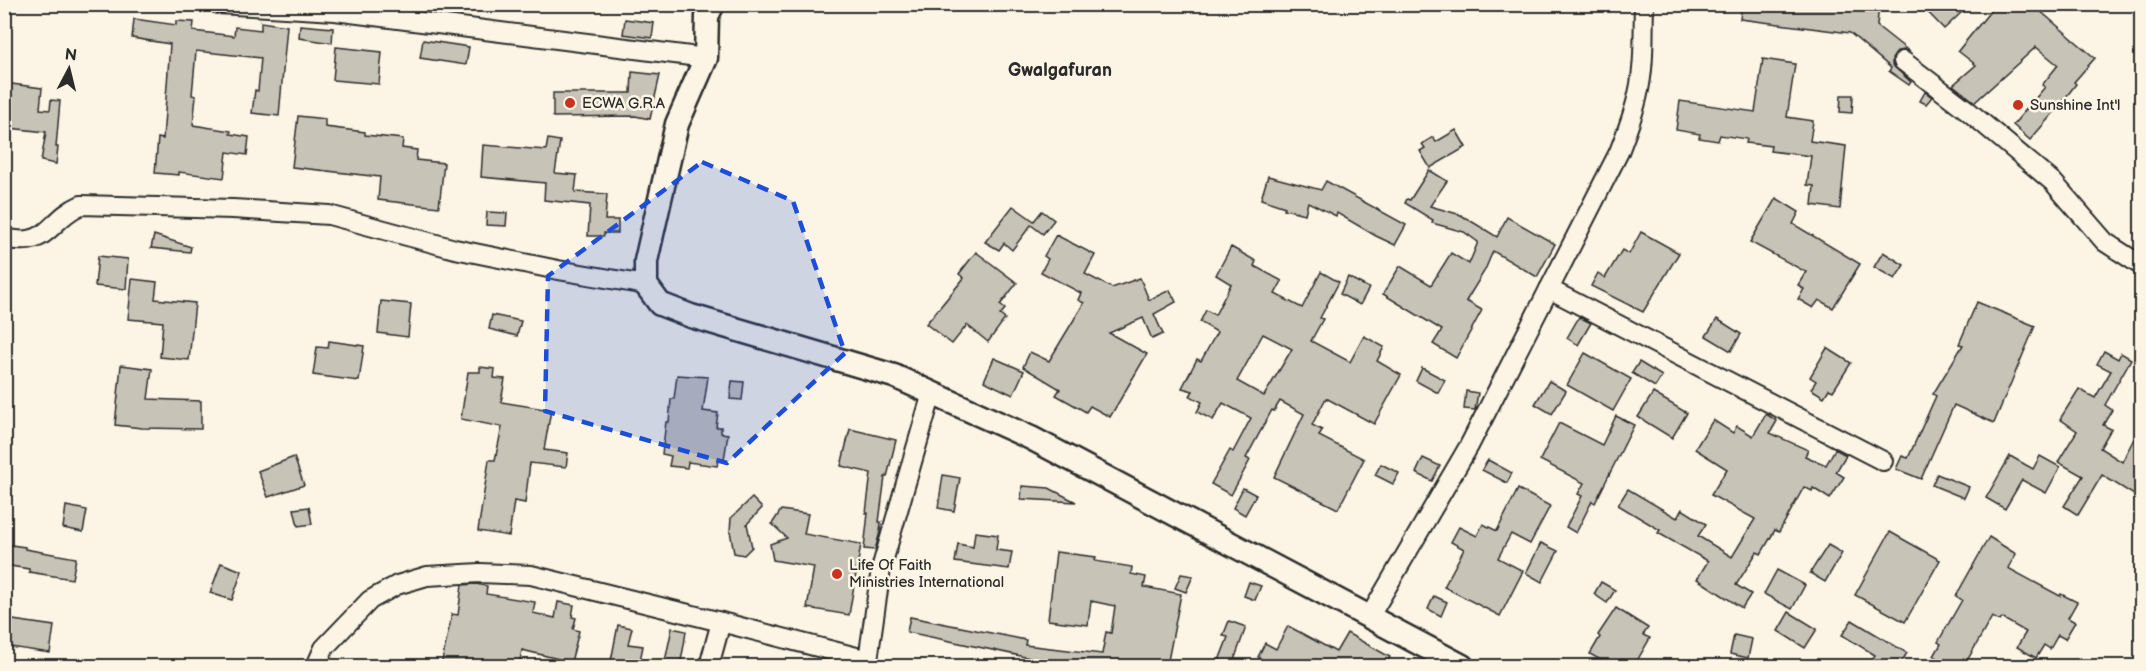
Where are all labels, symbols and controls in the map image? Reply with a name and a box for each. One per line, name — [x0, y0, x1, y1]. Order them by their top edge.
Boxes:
north arrow — [39, 39, 99, 99]
text: N — [64, 45, 78, 66]
district label: Gwalgafuran — [1008, 60, 1112, 81]
place label: ECWA G.R.A — [582, 94, 666, 113]
marker: ECWA G.R.A — [563, 96, 577, 110]
place label: Sunshine Int'l — [2030, 96, 2120, 115]
marker: Sunshine Int'l — [2011, 98, 2025, 112]
place label: Life Of Faith Ministries International — [849, 556, 1004, 592]
marker: Life Of Faith Ministries International — [830, 567, 844, 581]

